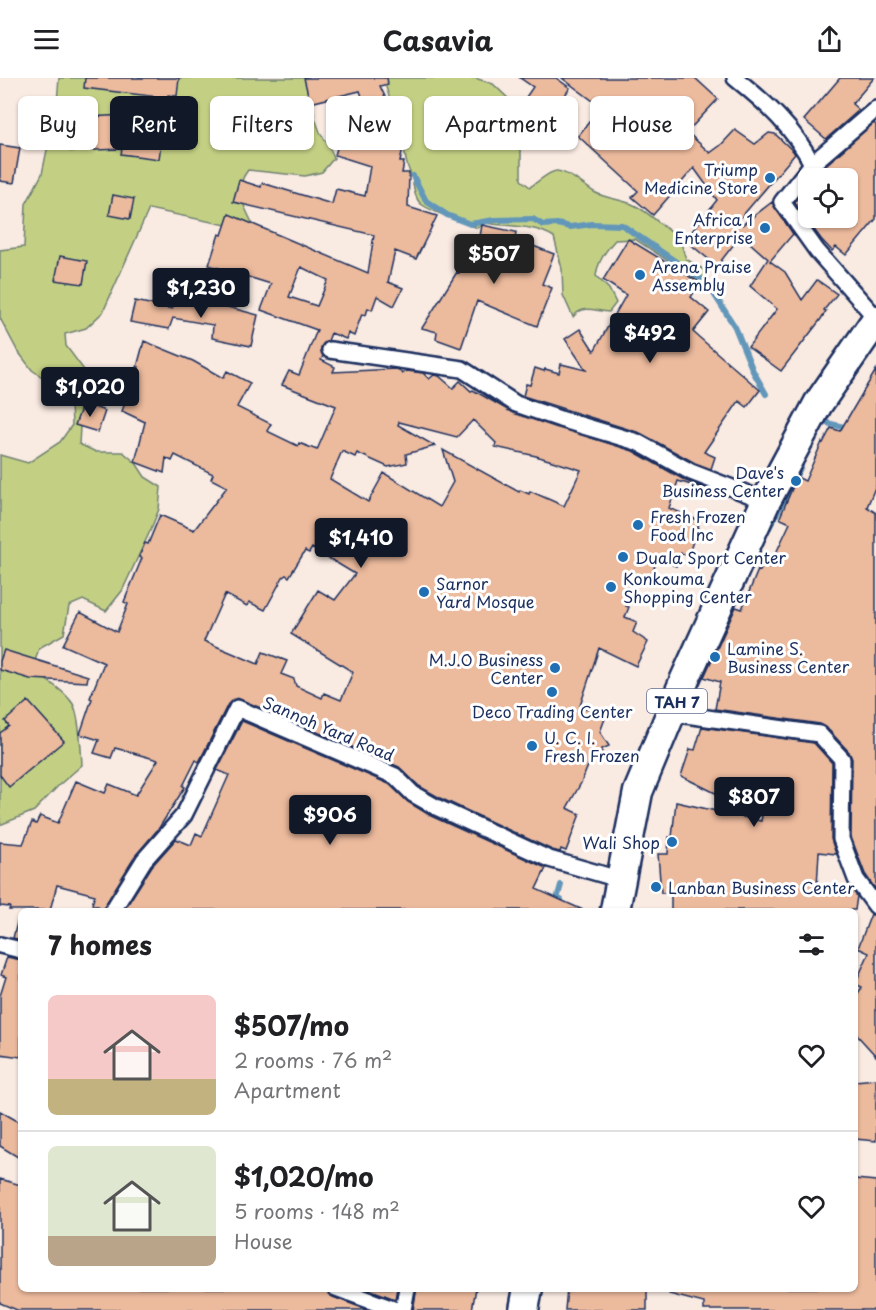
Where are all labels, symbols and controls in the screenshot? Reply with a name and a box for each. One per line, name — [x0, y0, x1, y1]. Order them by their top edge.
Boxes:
text: Casavia — [383, 19, 493, 60]
icon: menu — [30, 23, 63, 56]
icon: share — [813, 23, 846, 56]
chip: Buy — [18, 96, 98, 150]
chip: Rent — [110, 96, 198, 150]
chip: Filters — [210, 96, 314, 150]
chip: New — [326, 96, 412, 150]
chip: Apartment — [424, 96, 578, 150]
chip: House — [590, 96, 694, 150]
place label: Triump Medicine Store — [644, 157, 758, 199]
map controls — [798, 168, 858, 228]
button: locate — [798, 168, 858, 228]
marker: Triump Medicine Store — [763, 171, 777, 185]
place label: Africa 1 Enterprise — [674, 207, 753, 249]
marker: Africa 1 Enterprise — [758, 221, 772, 235]
pin: $507 — [458, 234, 530, 285]
text: $507 — [468, 238, 520, 268]
place label: Arena Praise Assembly — [652, 254, 751, 296]
pin: $1,230 — [152, 268, 250, 319]
marker: Arena Praise Assembly — [633, 268, 647, 282]
text: $1,230 — [167, 272, 235, 302]
pin: $492 — [614, 313, 686, 364]
text: $492 — [624, 317, 676, 347]
pin: $1,020 — [41, 367, 139, 418]
text: $1,020 — [55, 371, 125, 401]
place label: Dave's Business Center — [662, 460, 785, 502]
marker: Dave's Business Center — [789, 474, 803, 488]
place label: Fresh Frozen Food Inc — [650, 504, 746, 546]
pin: $1,410 — [312, 518, 410, 569]
marker: Fresh Frozen Food Inc — [631, 518, 645, 532]
text: $1,410 — [329, 522, 393, 552]
place label: Duala Sport Center — [635, 545, 786, 569]
marker: Duala Sport Center — [616, 550, 630, 564]
place label: Konkouma Shopping Center — [623, 566, 752, 608]
place label: Sarnor Yard Mosque — [436, 571, 535, 613]
marker: Konkouma Shopping Center — [604, 580, 618, 594]
marker: Sarnor Yard Mosque — [417, 585, 431, 599]
place label: Lamine S. Business Center — [727, 636, 850, 678]
place label: M.J.O Business Center — [429, 647, 544, 689]
marker: Lamine S. Business Center — [708, 650, 722, 664]
marker: M.J.O Business Center — [548, 661, 562, 675]
marker: Deco Trading Center — [545, 685, 559, 699]
street label: Sannoh Yard Road — [260, 689, 398, 767]
road number: TAH 7 — [647, 689, 707, 713]
place label: Deco Trading Center — [472, 699, 633, 723]
place label: U. C. I. Fresh Frozen — [544, 725, 640, 767]
marker: U. C. I. Fresh Frozen — [525, 739, 539, 753]
pin: $807 — [718, 777, 790, 828]
text: $807 — [728, 781, 780, 811]
pin: $906 — [294, 795, 366, 846]
text: $906 — [303, 799, 357, 829]
place label: Wali Shop — [582, 830, 660, 854]
marker: Wali Shop — [665, 835, 679, 849]
place label: Lanban Business Center — [668, 875, 855, 899]
marker: Lanban Business Center — [649, 880, 663, 894]
text: 7 homes — [48, 925, 152, 964]
icon: filters — [795, 928, 828, 961]
text: $507/mo — [234, 1006, 349, 1045]
icon: home — [96, 1019, 168, 1091]
icon: heart — [795, 1039, 828, 1072]
text: 2 rooms · 76 m² — [234, 1045, 392, 1075]
text: Apartment — [234, 1075, 341, 1105]
text: $1,020/mo — [234, 1157, 373, 1196]
icon: home — [96, 1170, 168, 1242]
icon: heart — [795, 1190, 828, 1223]
text: 5 rooms · 148 m² — [234, 1196, 400, 1226]
text: House — [234, 1226, 293, 1256]

